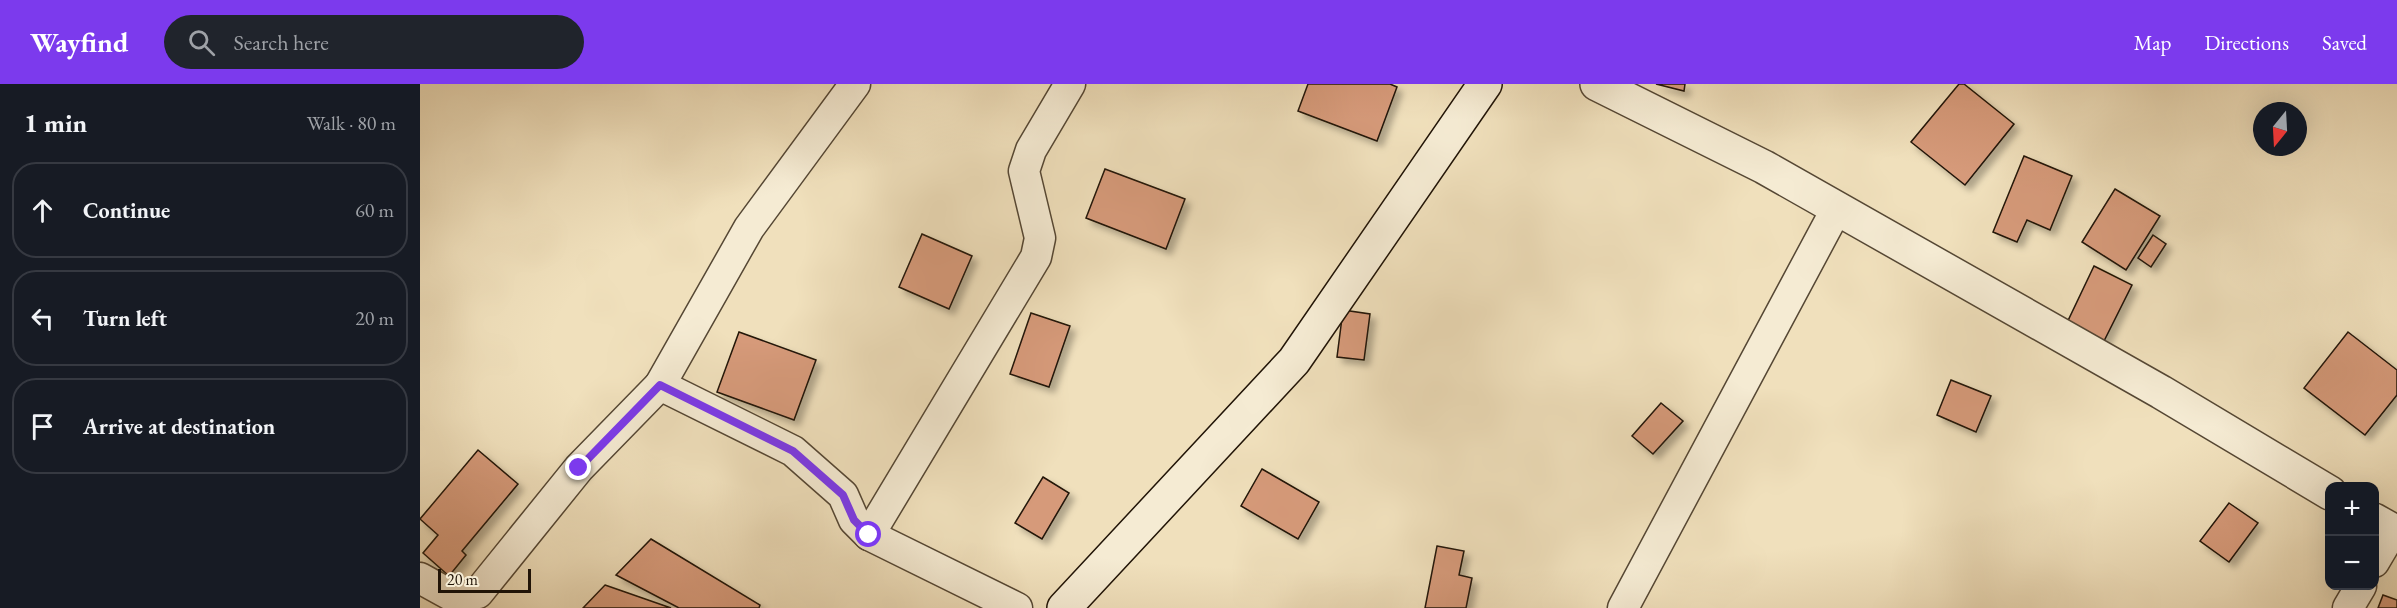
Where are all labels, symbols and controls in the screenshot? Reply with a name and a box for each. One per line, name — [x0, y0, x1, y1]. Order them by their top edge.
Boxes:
search box — [164, 15, 584, 69]
text: Wayfind — [30, 24, 128, 60]
icon: search — [185, 26, 218, 59]
text: Search here — [233, 28, 329, 57]
text: Map — [2134, 29, 2171, 56]
text: Directions — [2204, 29, 2289, 56]
text: Saved — [2322, 29, 2367, 56]
north arrow — [2253, 102, 2307, 156]
text: 1 min — [24, 106, 87, 140]
text: Walk · 80 m — [307, 110, 396, 136]
icon: ahead — [26, 194, 59, 227]
text: Continue — [83, 196, 170, 225]
text: 60 m — [355, 197, 394, 223]
icon: left — [26, 302, 59, 335]
text: Turn left — [83, 304, 167, 333]
text: 20 m — [355, 305, 394, 331]
icon: arrive — [26, 410, 59, 443]
text: Arrive at destination — [83, 412, 275, 441]
route end — [565, 454, 591, 480]
map controls — [2325, 482, 2379, 590]
button: + — [2325, 482, 2379, 536]
route start — [855, 521, 881, 547]
button: − — [2325, 536, 2379, 590]
scale bar — [438, 566, 531, 594]
text: 20 m — [447, 569, 478, 590]

